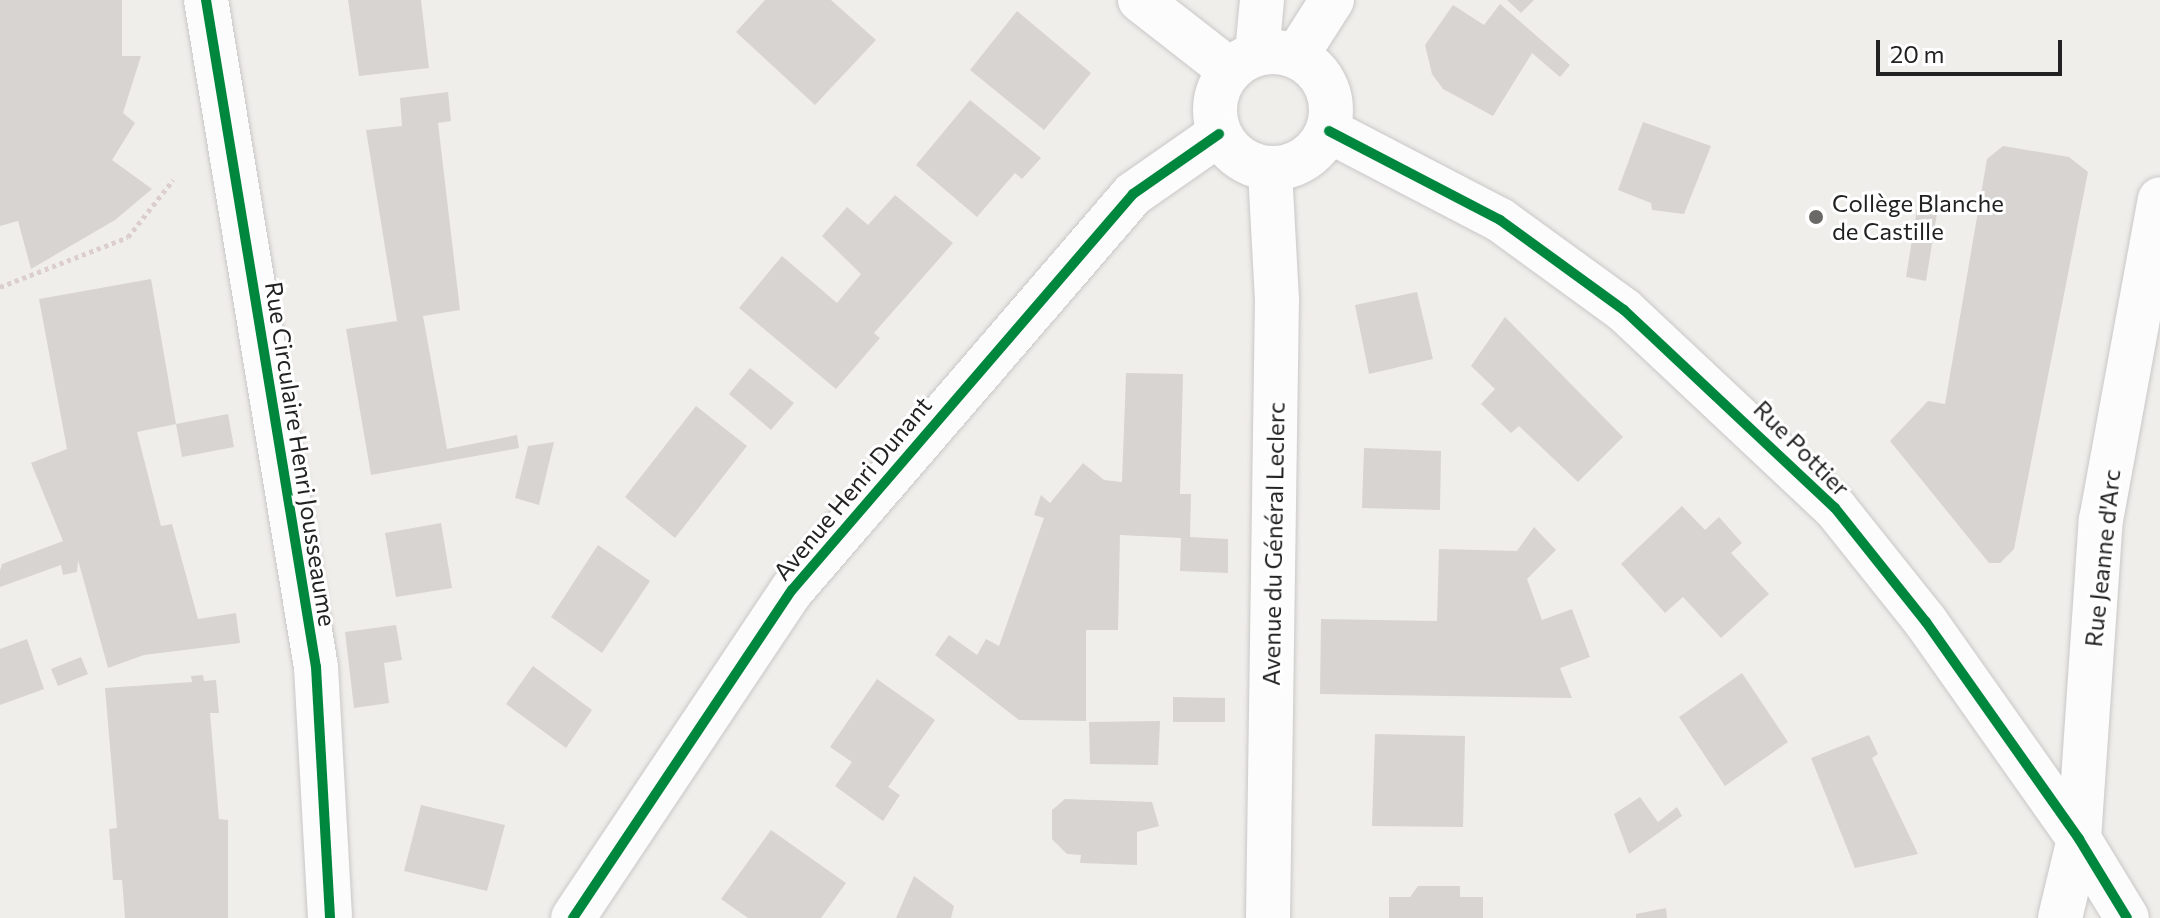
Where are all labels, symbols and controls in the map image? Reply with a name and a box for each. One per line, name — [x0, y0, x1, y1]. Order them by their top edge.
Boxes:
scale bar — [1880, 24, 2066, 74]
text: 20 m — [1890, 39, 1944, 68]
place label: Collège Blanche de Castille — [1832, 189, 2004, 245]
marker: Collège Blanche de Castille — [1807, 208, 1825, 226]
street label: Rue Circulaire Henri Jousseaume — [260, 280, 342, 628]
street label: Avenue Henri Dunant — [767, 391, 937, 585]
street label: Rue Pottier — [1748, 394, 1856, 502]
street label: Avenue du Général Leclerc — [1256, 402, 1290, 686]
street label: Rue Jeanne d'Arc — [2078, 468, 2126, 648]

